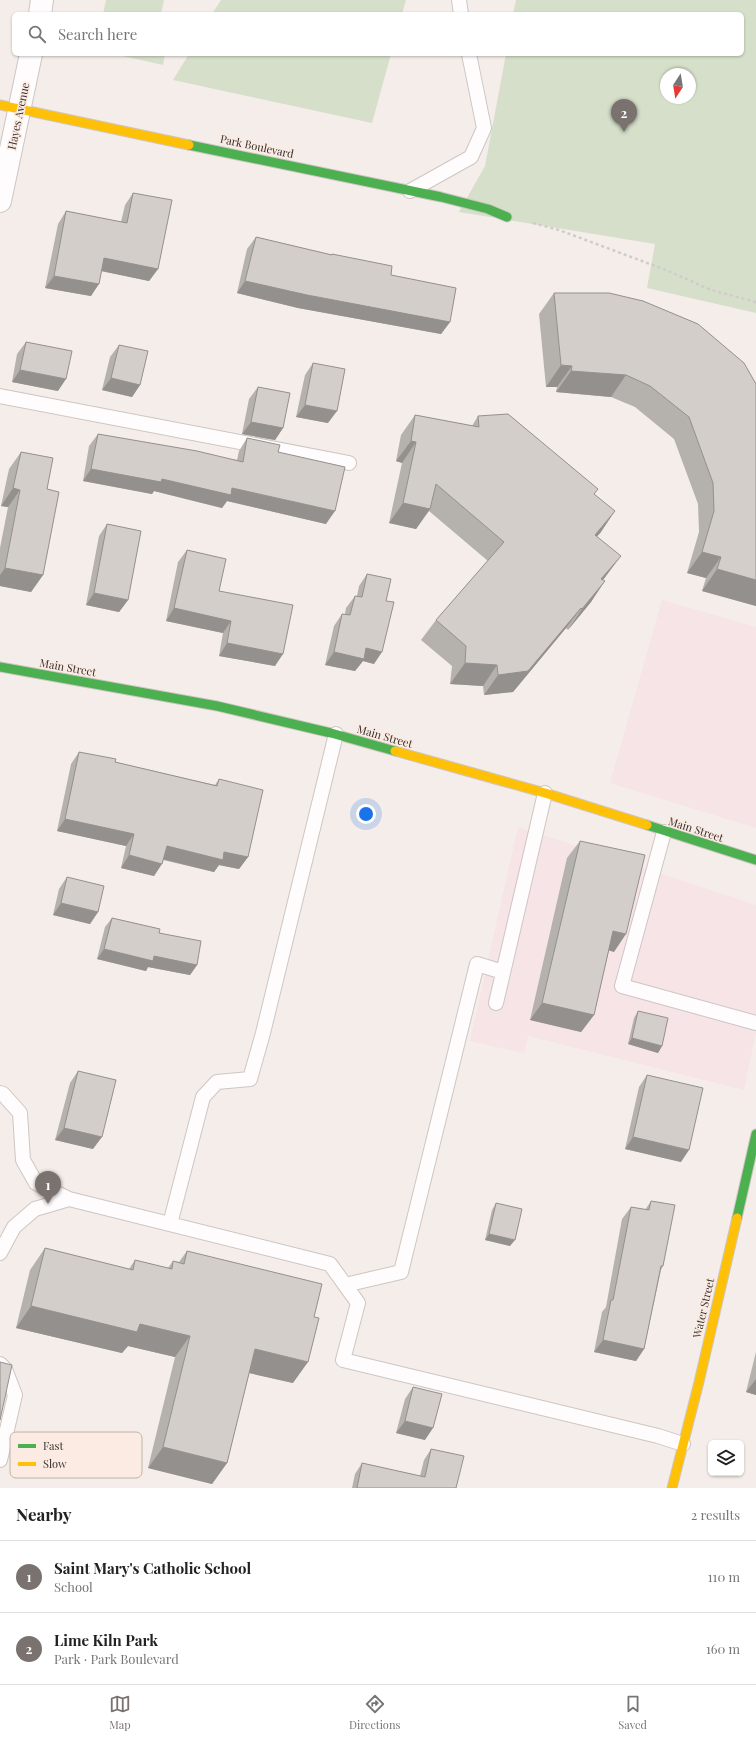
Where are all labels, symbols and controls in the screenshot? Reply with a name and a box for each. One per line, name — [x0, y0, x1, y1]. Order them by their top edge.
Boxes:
search box — [12, 12, 744, 56]
icon: search — [26, 23, 48, 45]
text: Search here — [58, 24, 137, 44]
north arrow — [660, 68, 696, 104]
street label: Hayes Avenue — [4, 81, 33, 151]
pin: 2 — [611, 99, 637, 132]
street label: Park Boulevard — [219, 131, 296, 161]
street label: Main Street — [39, 655, 98, 679]
street label: Main Street — [355, 721, 415, 751]
your location — [356, 804, 376, 824]
street label: Main Street — [667, 813, 726, 845]
pin: 1 — [35, 1171, 61, 1204]
street label: Water Street — [689, 1276, 717, 1341]
legend — [10, 1432, 142, 1478]
text: Fast — [43, 1438, 63, 1453]
map controls — [708, 1440, 744, 1476]
button: layers — [708, 1440, 744, 1476]
text: Slow — [43, 1456, 67, 1471]
text: Nearby — [16, 1503, 71, 1525]
text: 2 results — [691, 1506, 740, 1523]
text: Saint Mary's Catholic School — [54, 1558, 251, 1578]
text: 1 — [27, 1568, 31, 1585]
text: 110 m — [708, 1568, 740, 1585]
text: School — [54, 1578, 93, 1595]
text: Lime Kiln Park — [54, 1630, 158, 1650]
text: 2 — [26, 1640, 32, 1657]
text: 160 m — [706, 1640, 740, 1657]
text: Park · Park Boulevard — [54, 1650, 179, 1667]
tab: Map — [109, 1693, 131, 1732]
tab: Directions — [349, 1693, 400, 1732]
tab: Saved — [618, 1693, 647, 1732]

